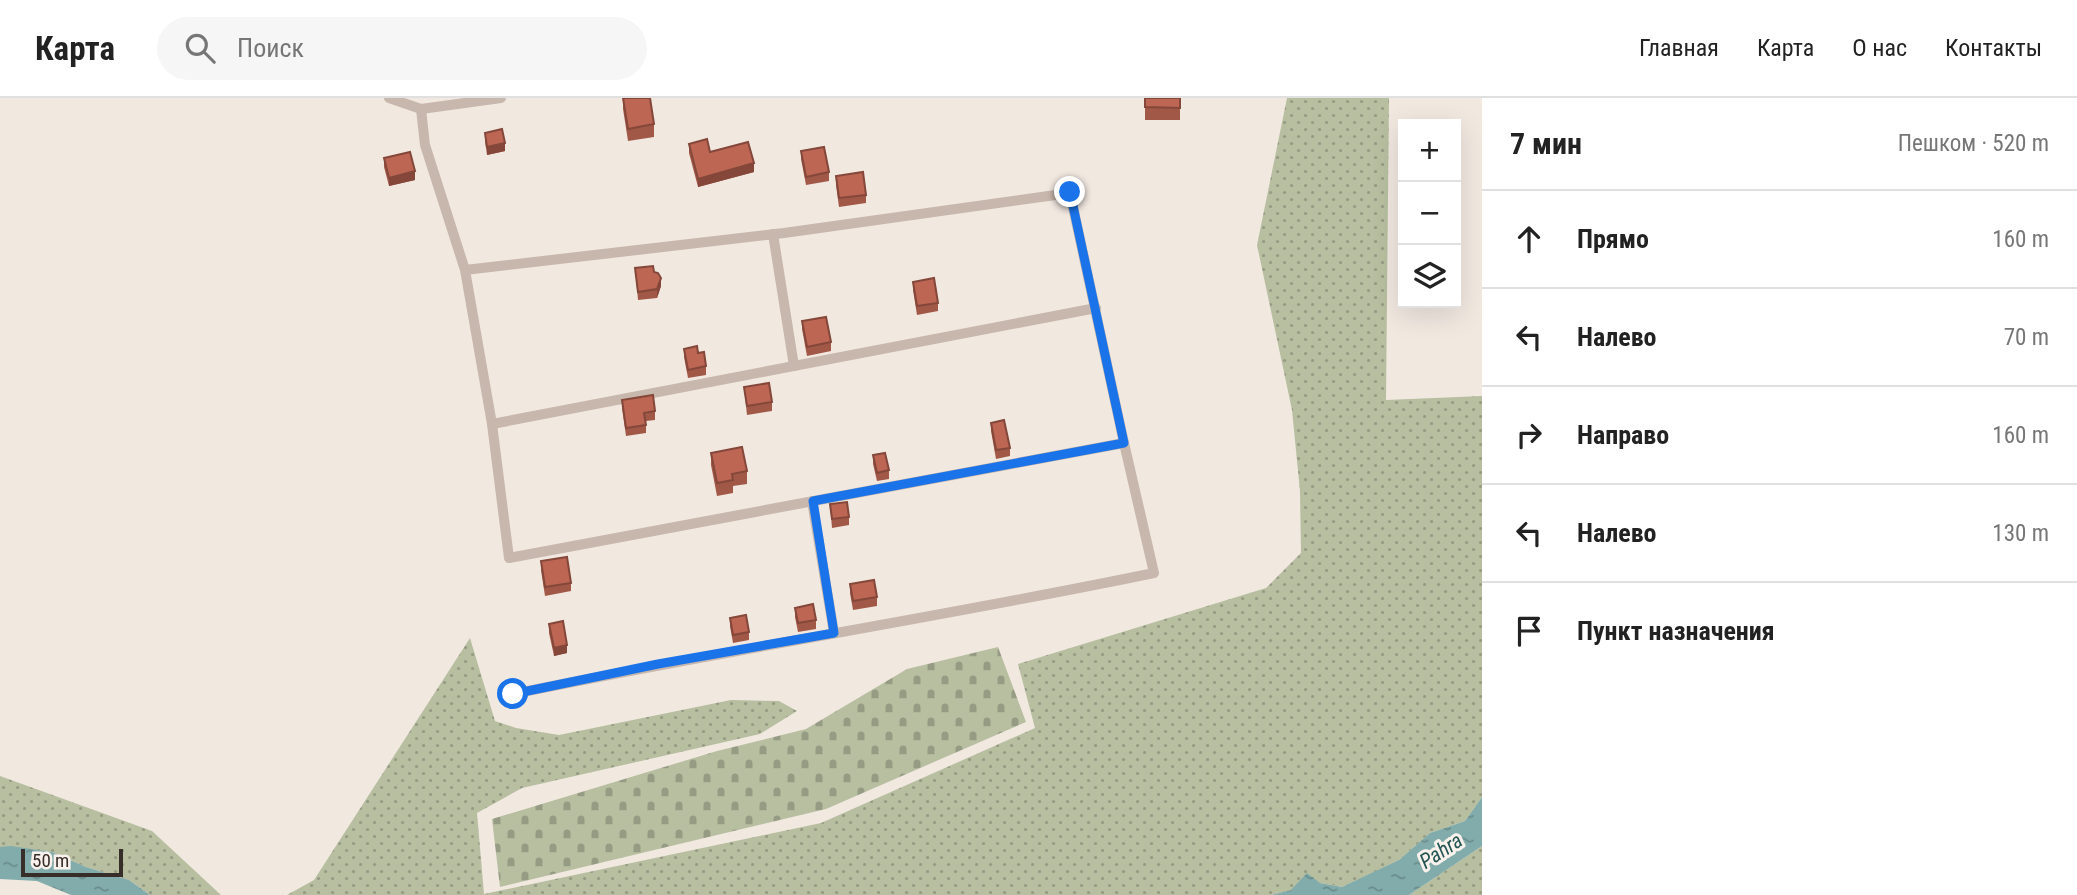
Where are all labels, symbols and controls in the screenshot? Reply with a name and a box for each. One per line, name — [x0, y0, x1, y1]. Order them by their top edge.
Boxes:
search box — [157, 17, 647, 80]
text: Карта — [35, 29, 115, 68]
icon: search — [181, 29, 219, 67]
text: Поиск — [237, 33, 304, 63]
text: Главная — [1639, 34, 1719, 62]
text: Карта — [1757, 34, 1814, 62]
text: О нас — [1852, 34, 1907, 62]
text: Контакты — [1945, 34, 2042, 62]
map controls — [1398, 119, 1461, 308]
button: + — [1398, 119, 1461, 182]
text: 7 мин — [1510, 126, 1582, 161]
text: Пешком · 520 m — [1898, 130, 2049, 157]
route end — [1054, 176, 1085, 207]
button: − — [1398, 182, 1461, 245]
icon: ahead — [1510, 220, 1548, 258]
text: Прямо — [1577, 224, 1649, 254]
text: 160 m — [1992, 226, 2049, 253]
button: layers — [1398, 245, 1461, 308]
icon: left — [1510, 318, 1548, 356]
text: Налево — [1577, 322, 1657, 352]
text: 70 m — [2004, 324, 2049, 351]
icon: right — [1510, 416, 1548, 454]
text: Направо — [1577, 420, 1669, 450]
text: 160 m — [1992, 422, 2049, 449]
icon: left — [1510, 514, 1548, 552]
text: Налево — [1577, 518, 1657, 548]
text: 130 m — [1992, 520, 2049, 547]
icon: arrive — [1510, 612, 1548, 650]
text: Пункт назначения — [1577, 616, 1775, 646]
route start — [497, 678, 528, 709]
water label: Pahra — [1415, 828, 1467, 874]
scale bar — [21, 846, 122, 878]
text: 50 m — [32, 849, 69, 872]

